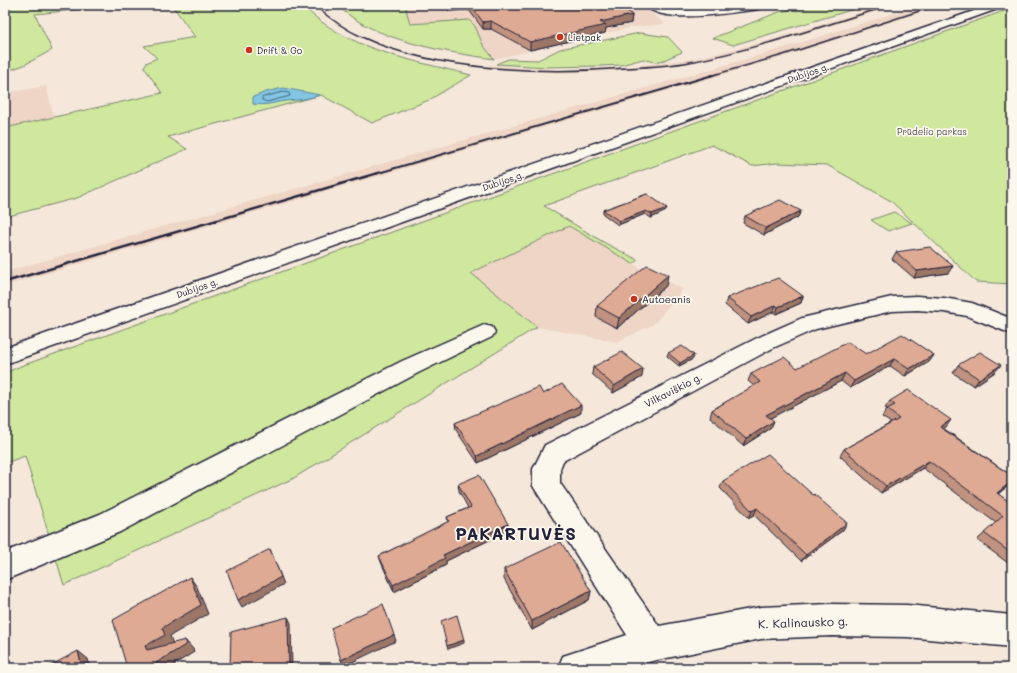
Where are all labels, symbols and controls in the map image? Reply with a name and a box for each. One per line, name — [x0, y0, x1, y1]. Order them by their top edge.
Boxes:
marker: Lietpak — [555, 32, 565, 42]
place label: Lietpak — [568, 32, 601, 43]
marker: Drift & Go — [244, 45, 254, 55]
place label: Drift & Go — [257, 45, 303, 56]
street label: Dubijos g. — [786, 61, 830, 85]
park label: Prūdelio parkas — [897, 126, 967, 137]
street label: Dubijos g. — [481, 169, 525, 193]
street label: Dubijos g. — [175, 276, 219, 300]
place label: Autoeanis — [642, 292, 691, 306]
marker: Autoeanis — [629, 294, 639, 304]
street label: Vilkaviškio g. — [642, 369, 704, 411]
district label: PAKARTUVĖS — [455, 522, 577, 544]
street label: K. Kalinausko g. — [758, 612, 848, 632]

